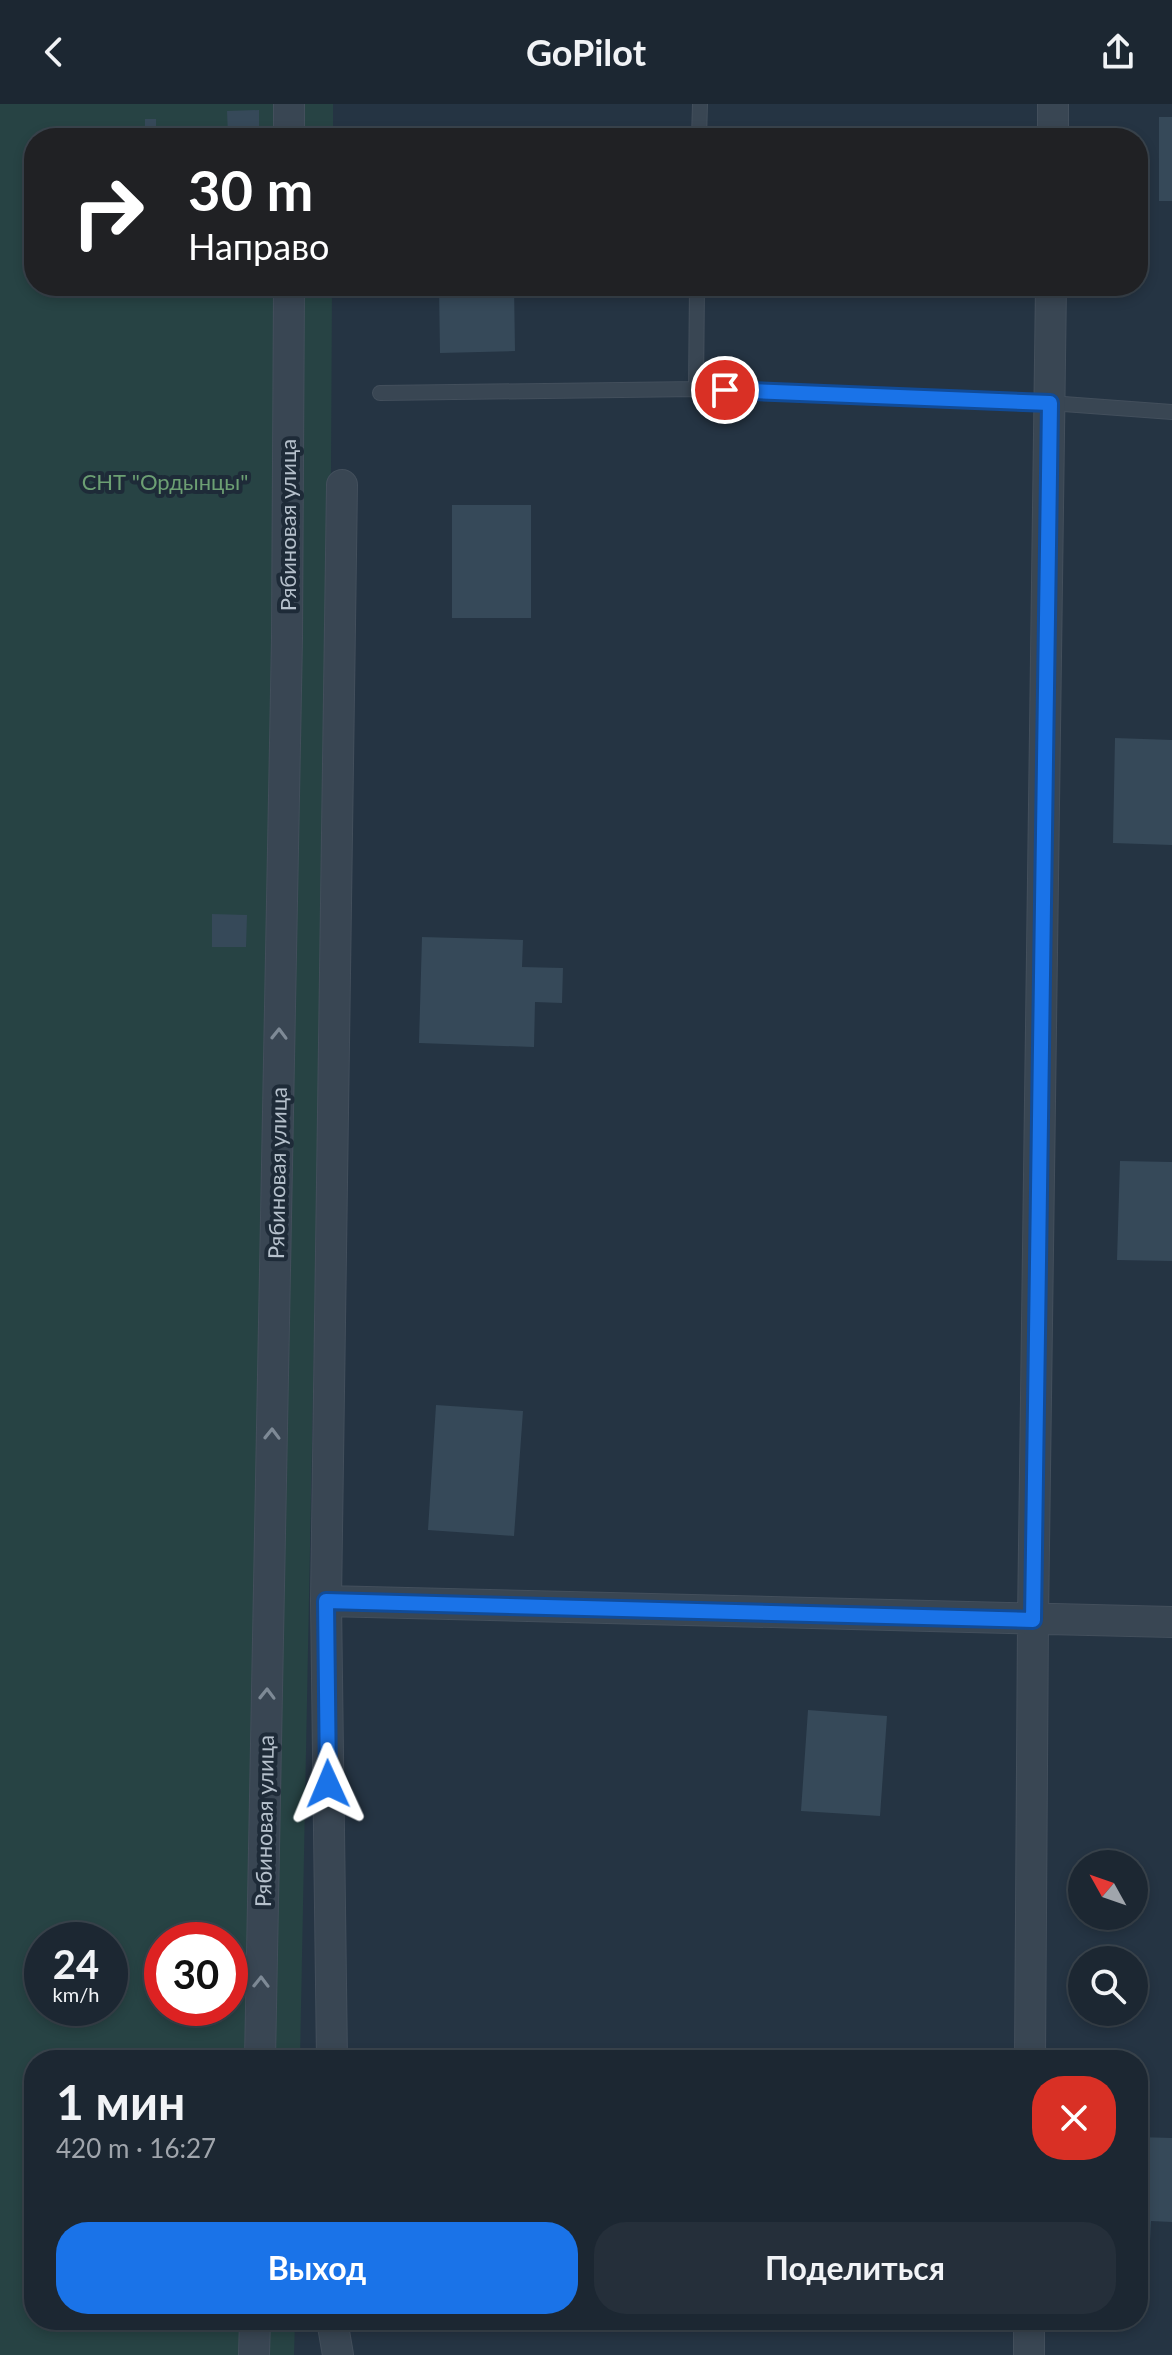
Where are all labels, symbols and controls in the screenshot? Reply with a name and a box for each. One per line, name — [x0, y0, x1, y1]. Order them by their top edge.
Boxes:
icon: back — [32, 30, 76, 74]
text: GoPilot — [526, 30, 646, 74]
icon: share — [1096, 30, 1140, 74]
text: 30 m — [188, 156, 313, 223]
icon: right — [56, 160, 160, 264]
text: Направо — [188, 224, 329, 268]
pin — [691, 356, 759, 424]
icon: arrive — [703, 368, 747, 412]
street label: Рябиновая улица — [274, 439, 301, 611]
park label: СНТ "Ордынцы" — [82, 468, 248, 495]
one-way arrow — [271, 1027, 288, 1040]
street label: Рябиновая улица — [262, 1087, 292, 1259]
one-way arrow — [263, 1427, 280, 1440]
one-way arrow — [258, 1687, 275, 1700]
street label: Рябиновая улица — [249, 1735, 279, 1907]
position arrow — [286, 1742, 370, 1826]
north arrow — [1068, 1850, 1148, 1930]
map controls — [1068, 1850, 1148, 2026]
speed limit sign: 30 — [144, 1922, 248, 2026]
text: 24 — [53, 1940, 99, 1988]
button: search — [1068, 1946, 1148, 2026]
one-way arrow — [253, 1975, 270, 1988]
text: km/h — [53, 1982, 99, 2006]
text: 1 мин — [56, 2073, 185, 2130]
button: close — [1032, 2076, 1116, 2160]
text: 420 m · 16:27 — [56, 2132, 216, 2164]
button: Выход — [56, 2222, 578, 2314]
button: Поделиться — [594, 2222, 1116, 2314]

